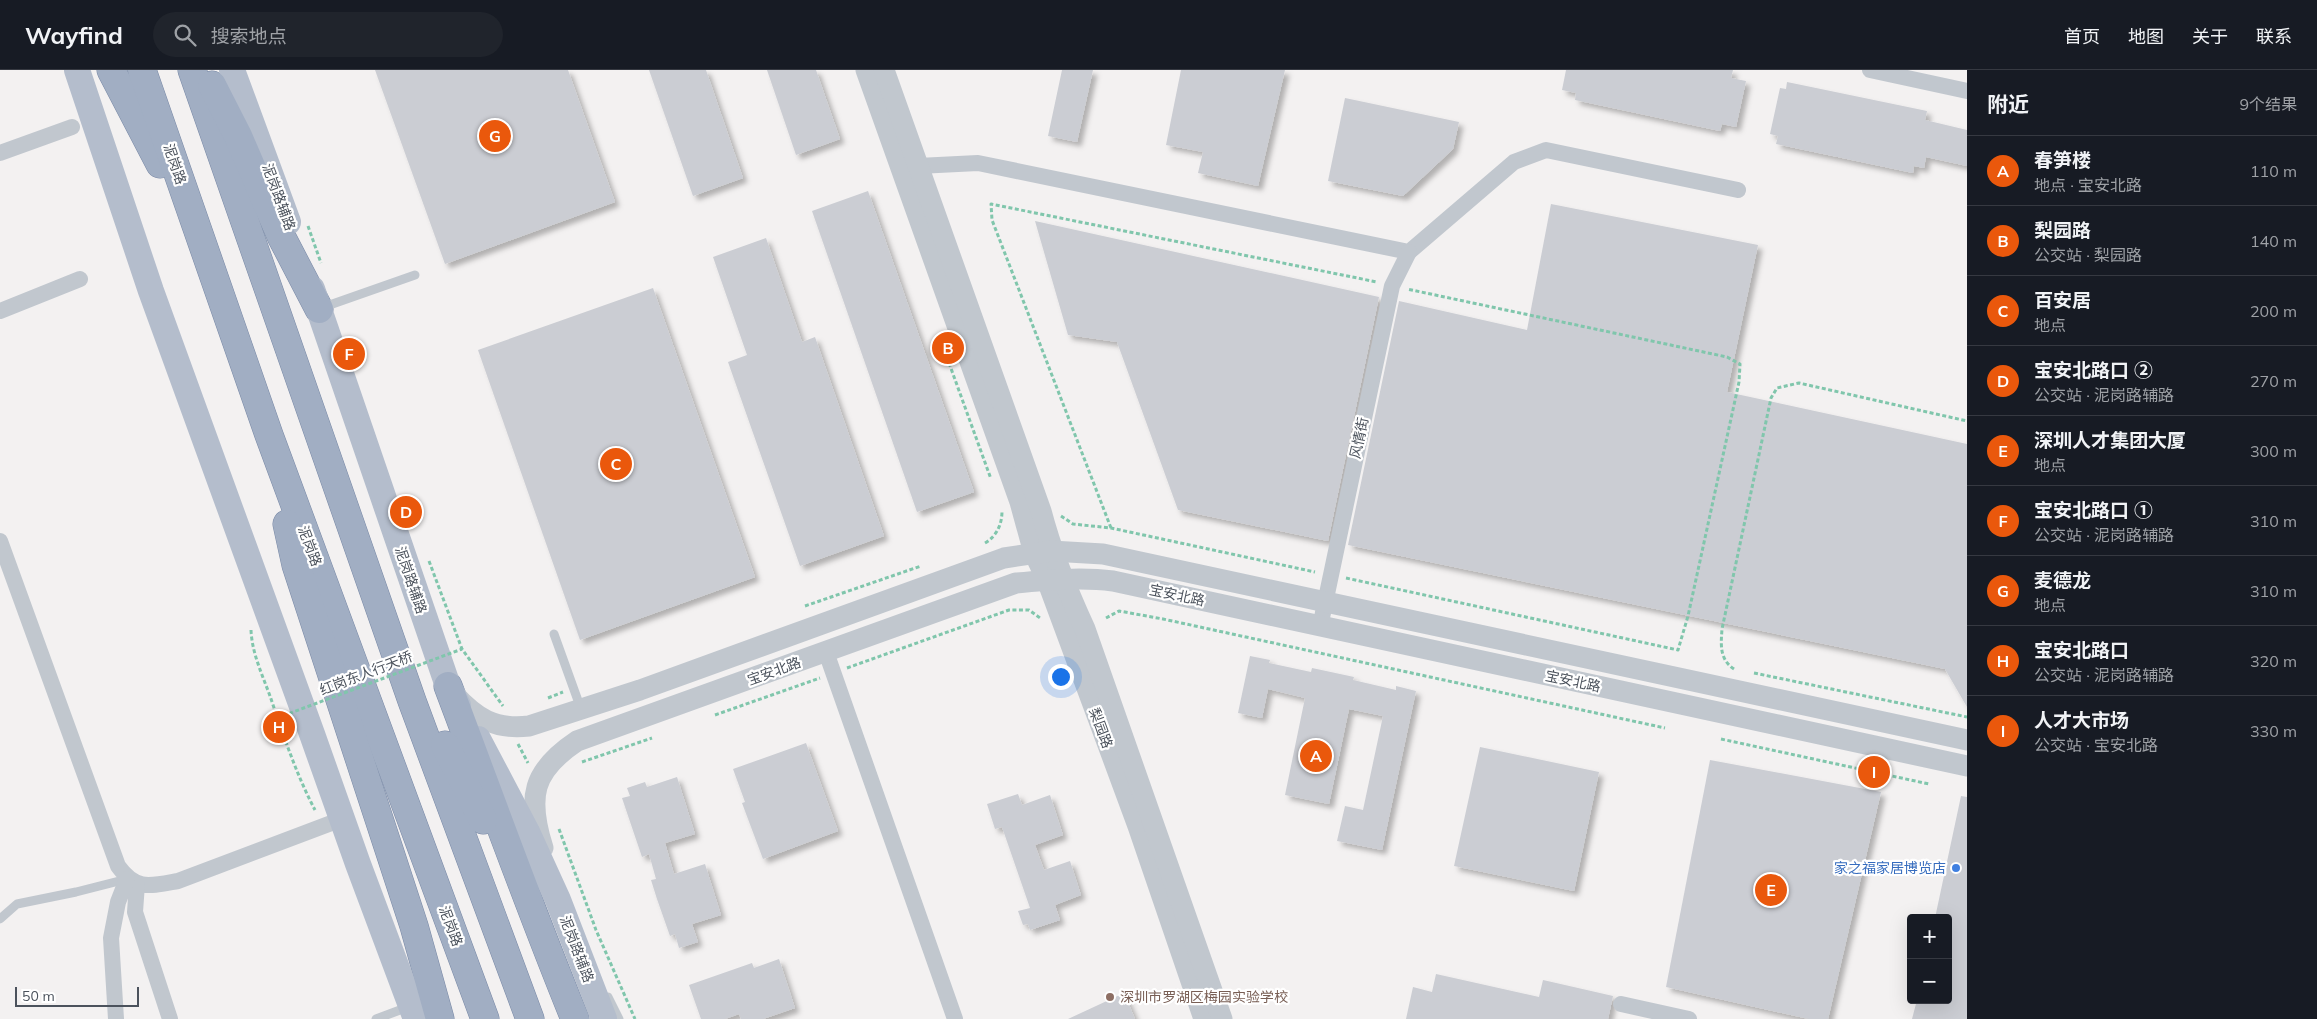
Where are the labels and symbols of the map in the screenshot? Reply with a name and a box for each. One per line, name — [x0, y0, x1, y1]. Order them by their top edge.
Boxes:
pin: G — [479, 117, 511, 155]
street label: 泥岗路 — [160, 141, 190, 187]
street label: 泥岗路辅路 — [259, 161, 299, 233]
pin: B — [932, 329, 964, 367]
pin: F — [333, 335, 365, 373]
street label: 风情街 — [1346, 416, 1372, 460]
pin: C — [600, 445, 632, 483]
pin: D — [390, 493, 422, 531]
street label: 泥岗路 — [294, 523, 326, 569]
street label: 泥岗路辅路 — [391, 544, 431, 616]
street label: 宝安北路 — [1148, 580, 1206, 610]
street label: 红岗东人行天桥 — [317, 647, 415, 699]
street label: 宝安北路 — [745, 653, 803, 689]
your location — [1048, 664, 1074, 690]
street label: 宝安北路 — [1544, 666, 1602, 696]
street label: 梨园路 — [1085, 705, 1117, 751]
pin: H — [263, 708, 295, 746]
pin: A — [1300, 737, 1332, 775]
pin: I — [1858, 753, 1890, 791]
place label: 家之福家居博览店 — [1834, 859, 1946, 877]
marker: 家之福家居博览店 — [1950, 862, 1962, 874]
pin: E — [1755, 871, 1787, 909]
street label: 泥岗路 — [435, 903, 467, 949]
street label: 泥岗路辅路 — [556, 913, 598, 985]
scale bar — [15, 984, 139, 1007]
place label: 深圳市罗湖区梅园实验学校 — [1120, 988, 1288, 1006]
marker: 深圳市罗湖区梅园实验学校 — [1104, 991, 1116, 1003]

